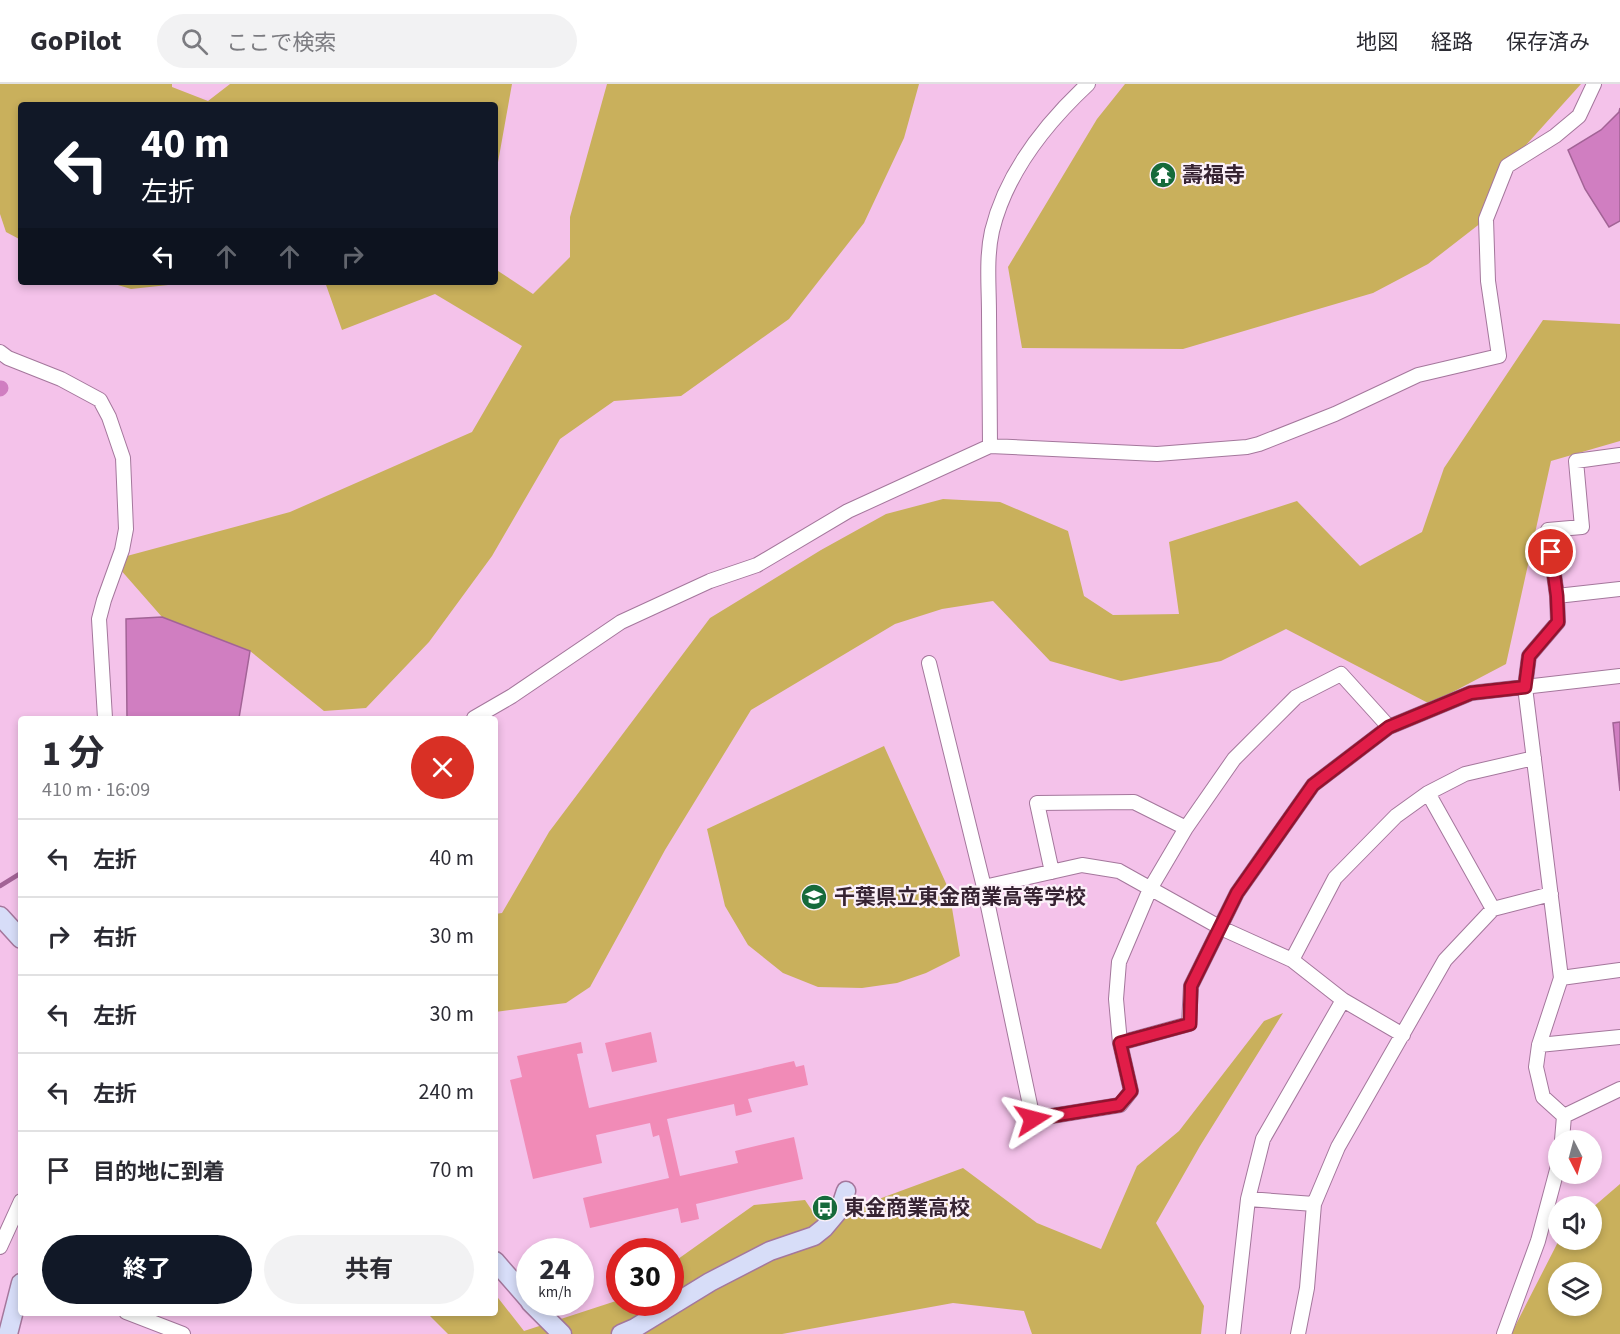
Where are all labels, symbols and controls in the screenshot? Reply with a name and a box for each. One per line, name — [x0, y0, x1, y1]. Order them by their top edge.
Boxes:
search box — [157, 14, 577, 68]
text: GoPilot — [30, 21, 121, 61]
icon: search — [178, 25, 211, 58]
text: ここで検索 — [226, 27, 336, 59]
text: 地図 — [1356, 27, 1398, 57]
text: 経路 — [1431, 27, 1473, 57]
text: 保存済み — [1506, 27, 1590, 57]
text: 40 m — [141, 114, 230, 174]
icon: left — [42, 126, 120, 204]
temple icon: 壽福寺 — [1148, 160, 1178, 190]
place label: 壽福寺 — [1182, 160, 1245, 190]
text: 左折 — [141, 173, 195, 212]
icon: left — [147, 240, 180, 273]
icon: ahead — [210, 240, 243, 273]
icon: ahead — [273, 240, 306, 273]
icon: right — [336, 240, 369, 273]
pin — [1525, 526, 1576, 577]
icon: arrive — [1534, 535, 1567, 568]
text: 1 分 — [42, 728, 104, 779]
button: close — [411, 736, 474, 799]
text: 410 m · 16:09 — [42, 776, 150, 804]
icon: left — [42, 842, 75, 875]
text: 40 m — [429, 842, 474, 874]
text: 左折 — [93, 844, 137, 876]
school or university icon: 千葉県立東金商業高等学校 — [799, 882, 829, 912]
place label: 千葉県立東金商業高等学校 — [834, 882, 1086, 912]
icon: right — [42, 920, 75, 953]
text: 30 m — [429, 920, 474, 952]
text: 右折 — [93, 922, 137, 954]
icon: left — [42, 998, 75, 1031]
text: 30 m — [429, 998, 474, 1030]
text: 左折 — [93, 1000, 137, 1032]
icon: left — [42, 1076, 75, 1109]
text: 240 m — [419, 1076, 474, 1108]
text: 左折 — [93, 1078, 137, 1110]
position arrow — [1001, 1087, 1065, 1151]
north arrow — [1548, 1130, 1602, 1184]
map controls — [1548, 1130, 1602, 1316]
icon: arrive — [42, 1154, 75, 1187]
text: 70 m — [429, 1154, 474, 1186]
text: 目的地に到着 — [93, 1156, 225, 1188]
bus stop icon: 東金商業高校 — [810, 1193, 840, 1223]
place label: 東金商業高校 — [844, 1193, 970, 1223]
button: sound — [1548, 1196, 1602, 1250]
button: 終了 — [42, 1235, 252, 1304]
button: 共有 — [264, 1235, 474, 1304]
speed limit sign: 30 — [606, 1238, 684, 1316]
text: 24 — [539, 1248, 571, 1291]
button: layers — [1548, 1262, 1602, 1316]
text: km/h — [538, 1282, 572, 1303]

